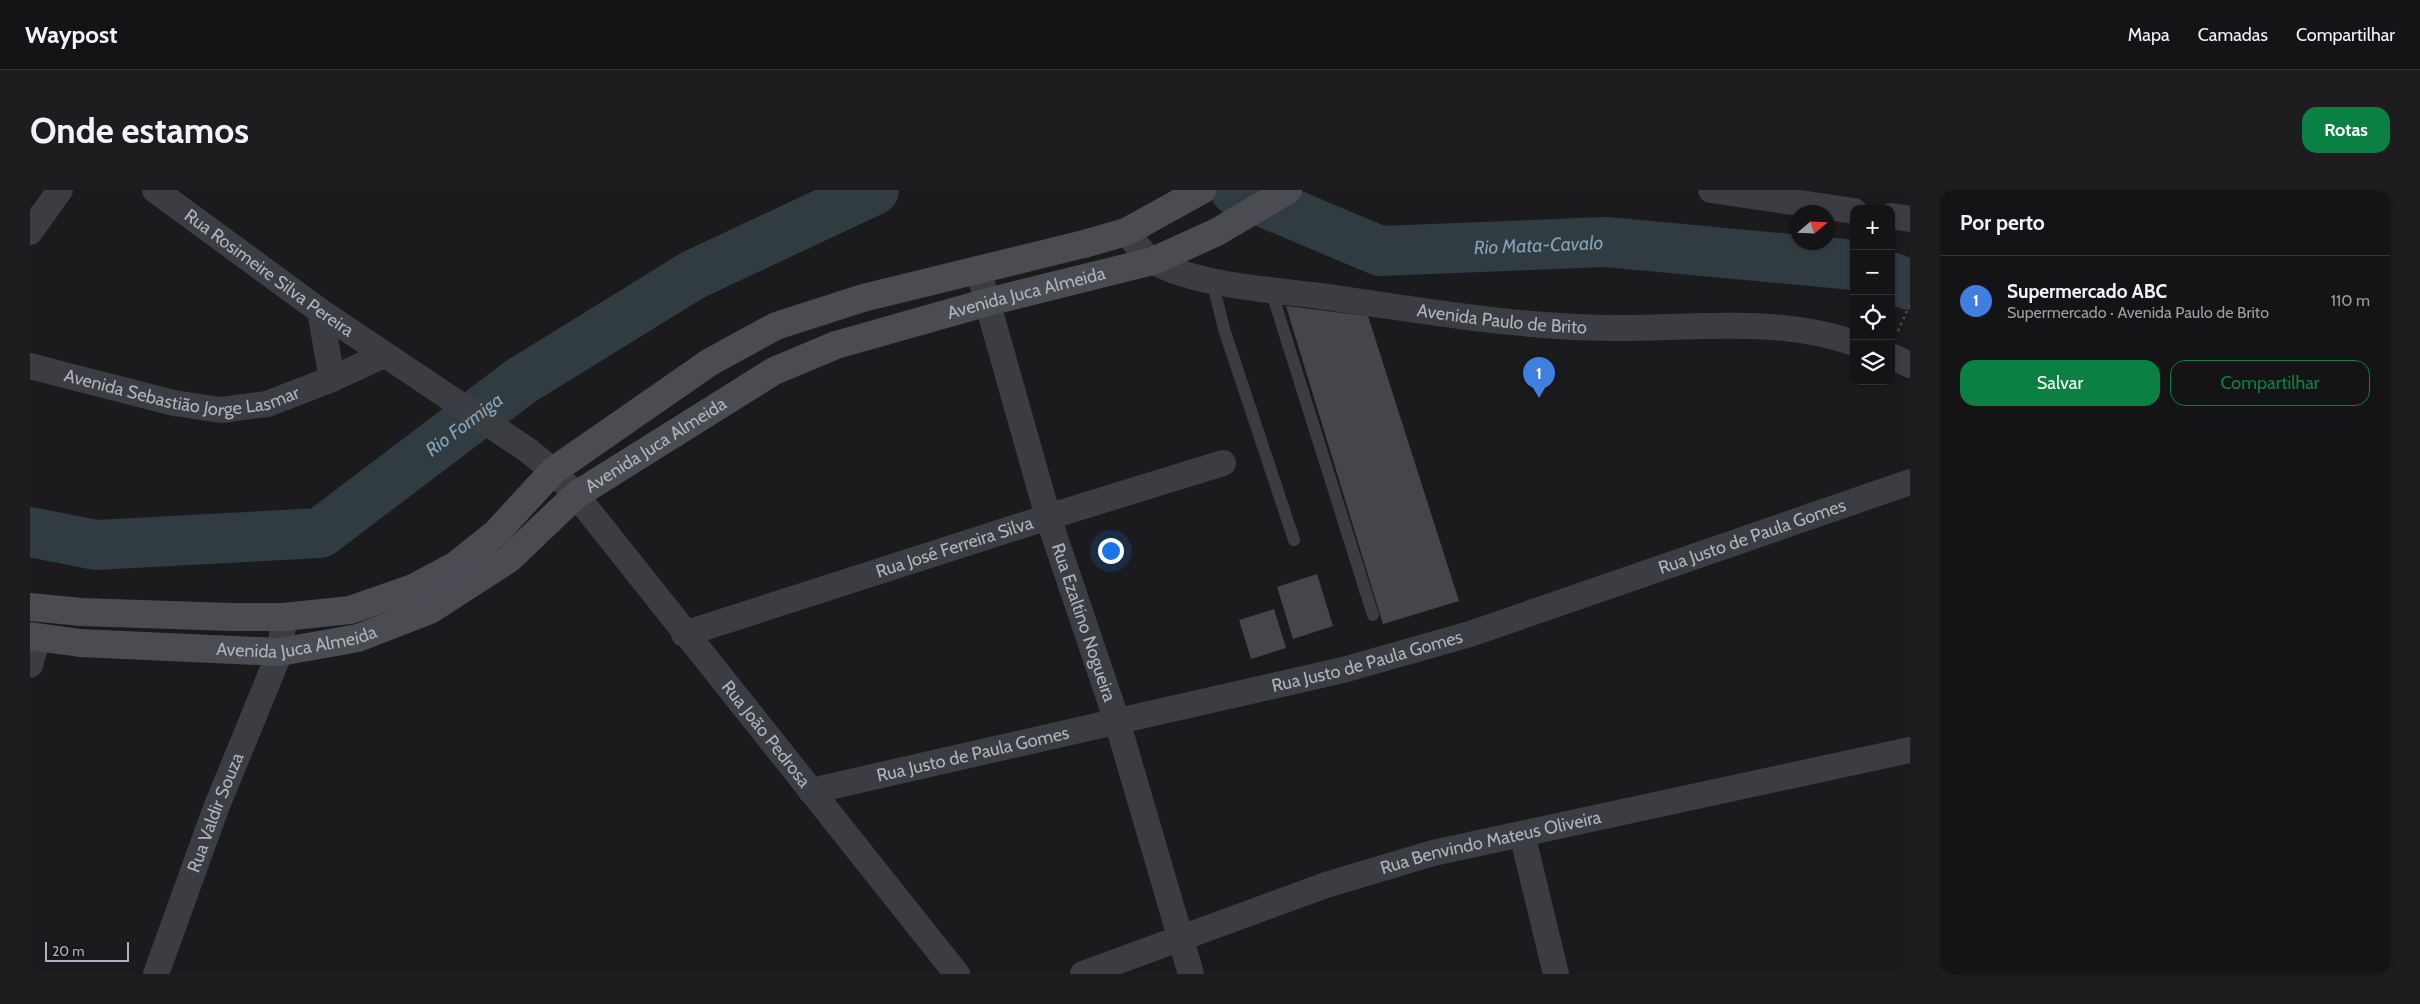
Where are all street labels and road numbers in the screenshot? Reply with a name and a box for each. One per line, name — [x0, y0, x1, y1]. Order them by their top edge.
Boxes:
street label: Rua Rosimeire Silva Pereira — [180, 204, 358, 342]
street label: Avenida Juca Almeida — [945, 262, 1108, 324]
street label: Avenida Paulo de Brito — [1416, 299, 1587, 338]
street label: Avenida Sebastião Jorge Lasmar — [62, 364, 303, 421]
street label: Avenida Juca Almeida — [581, 392, 731, 497]
street label: Rua Justo de Paula Gomes — [1655, 494, 1849, 579]
street label: Rua José Ferreira Silva — [873, 511, 1036, 583]
street label: Rua Ezaltino Nogueira — [1047, 540, 1121, 705]
street label: Avenida Juca Almeida — [216, 621, 380, 663]
street label: Rua Justo de Paula Gomes — [1269, 626, 1465, 697]
street label: Rua João Pedrosa — [717, 676, 815, 792]
street label: Rua Justo de Paula Gomes — [874, 722, 1071, 787]
street label: Rua Valdir Souza — [183, 749, 249, 875]
street label: Rua Benvindo Mateus Oliveira — [1378, 806, 1603, 879]

